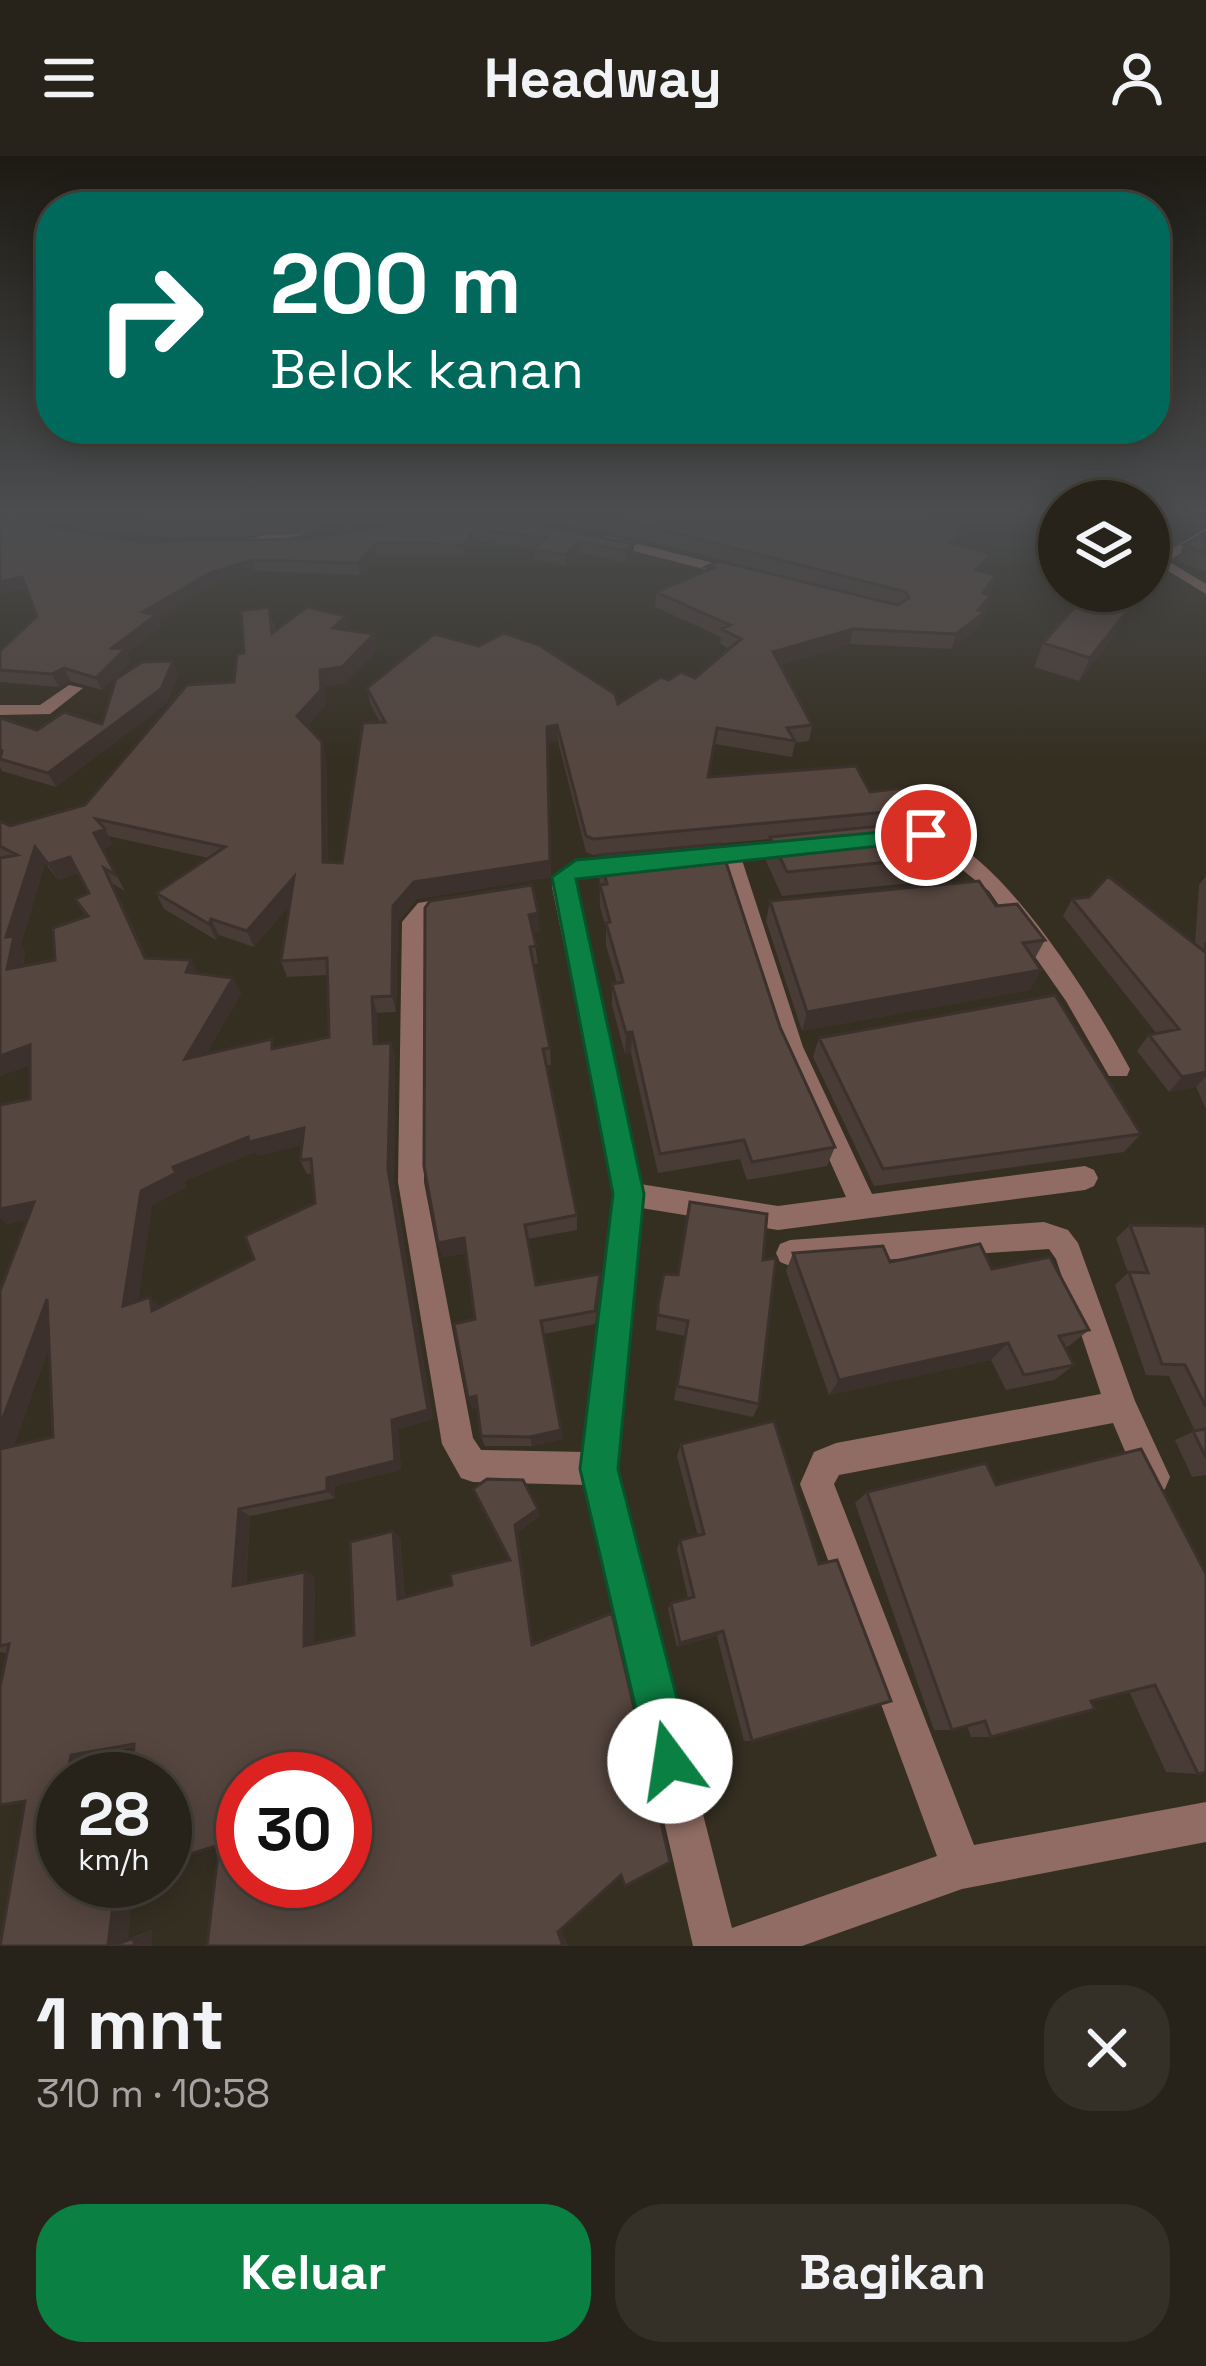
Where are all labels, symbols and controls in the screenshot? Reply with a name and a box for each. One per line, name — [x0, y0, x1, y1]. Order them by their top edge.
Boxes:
text: Headway — [484, 44, 722, 113]
icon: menu — [36, 45, 102, 111]
icon: person — [1104, 45, 1170, 111]
text: 200 m — [270, 230, 522, 338]
icon: right — [72, 240, 228, 396]
text: Belok kanan — [270, 335, 584, 404]
map controls — [1038, 480, 1170, 612]
button: layers — [1038, 480, 1170, 612]
pin — [875, 784, 977, 886]
icon: arrive — [893, 802, 959, 868]
position arrow — [607, 1698, 733, 1824]
speed limit sign: 30 — [216, 1752, 372, 1908]
text: 28 — [78, 1776, 150, 1853]
text: km/h — [78, 1840, 150, 1879]
text: 1 mnt — [36, 1978, 225, 2070]
button: close — [1044, 1985, 1170, 2111]
text: 310 m · 10:58 — [36, 2069, 270, 2118]
button: Keluar — [36, 2204, 591, 2342]
button: Bagikan — [615, 2204, 1170, 2342]

